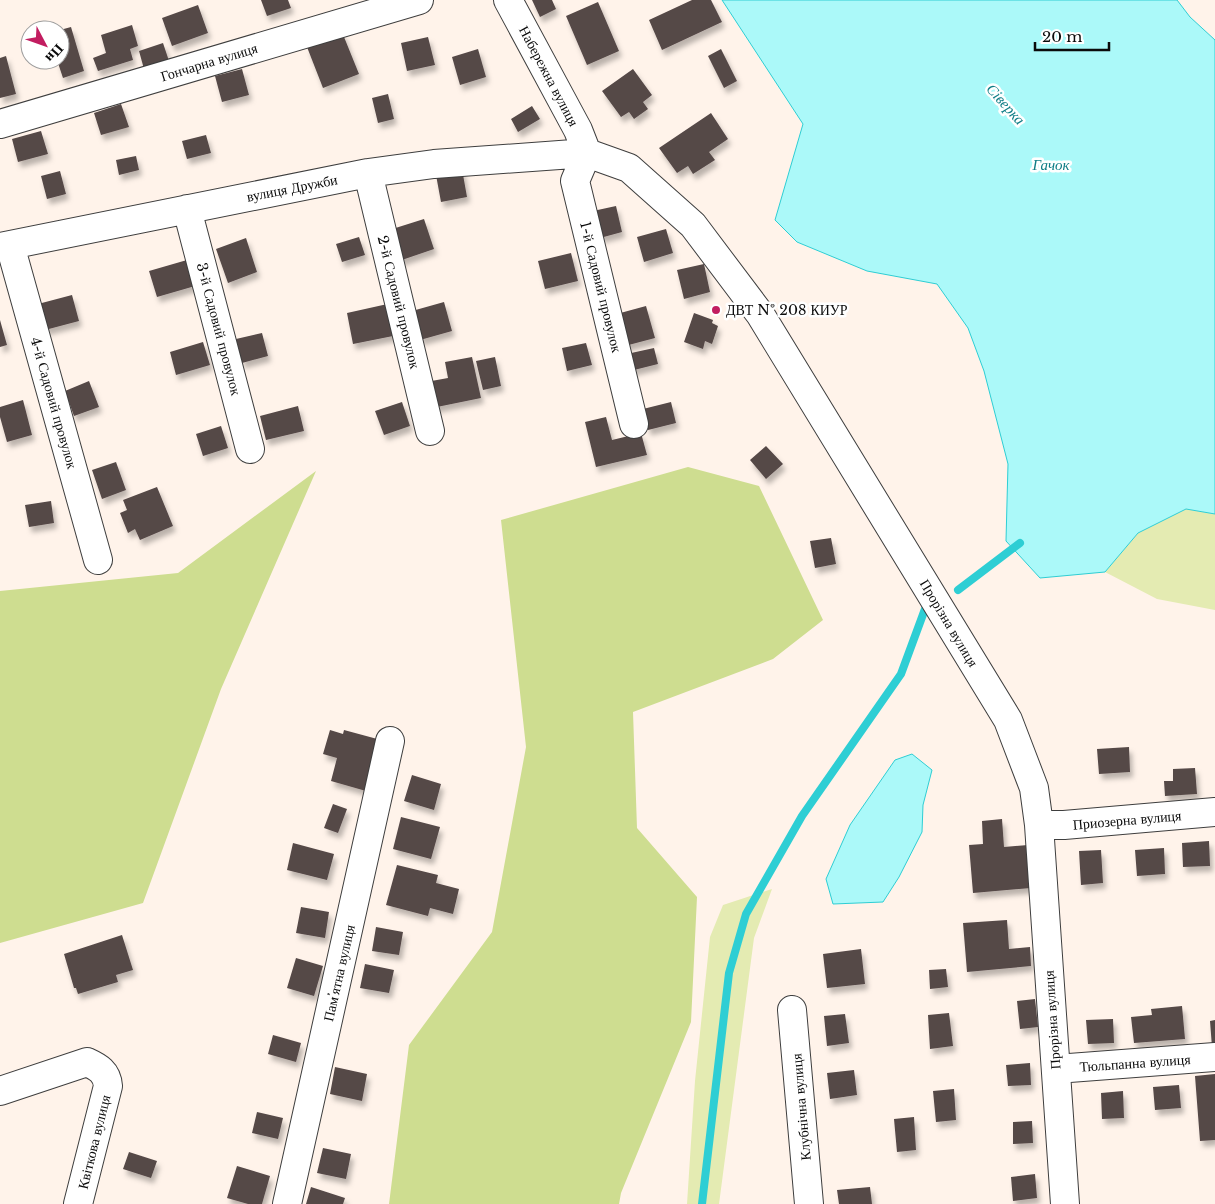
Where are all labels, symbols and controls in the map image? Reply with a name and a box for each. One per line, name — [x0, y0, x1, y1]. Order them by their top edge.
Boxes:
north arrow — [20, 20, 70, 70]
scale bar — [1035, 20, 1109, 52]
street label: Набережна вулиця — [515, 23, 583, 130]
text: 20 m — [1042, 27, 1082, 46]
street label: Гончарна вулиця — [158, 39, 260, 85]
text: Пн — [42, 40, 68, 67]
water label: Сіверка — [983, 79, 1029, 129]
water label: Гачок — [1031, 155, 1071, 174]
street label: вулиця Дружби — [245, 170, 339, 206]
street label: 1-й Садовий провулок — [576, 220, 626, 355]
street label: 2-й Садовий провулок — [374, 234, 424, 371]
street label: 3-й Садовий провулок — [193, 261, 245, 398]
place label: ДВТ № 208 КИУР — [726, 301, 848, 319]
marker: ДВТ № 208 КИУР — [710, 304, 722, 316]
street label: 4-й Садовий провулок — [27, 335, 81, 471]
street label: Прорізна вулиця — [916, 576, 983, 671]
street label: Приозерна вулиця — [1072, 806, 1183, 834]
street label: Памʼятна вулиця — [319, 922, 359, 1023]
street label: Прорізна вулиця — [1040, 969, 1064, 1070]
street label: Тюльпанна вулиця — [1079, 1050, 1192, 1076]
street label: Клубнічна вулиця — [787, 1052, 815, 1161]
street label: Квіткова вулиця — [74, 1092, 115, 1191]

